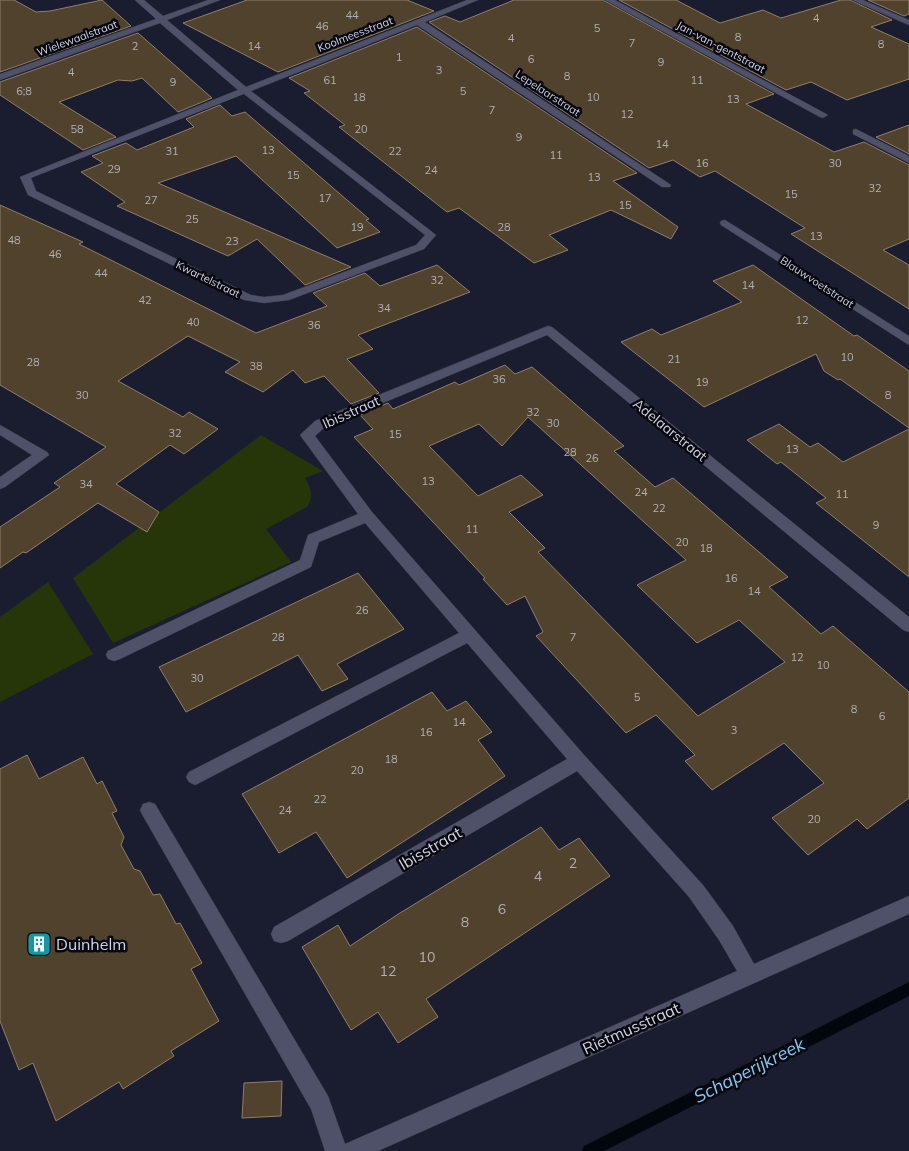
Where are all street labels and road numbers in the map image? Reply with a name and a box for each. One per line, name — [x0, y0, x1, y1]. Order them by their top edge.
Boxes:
street label: Koolmeesstraat — [315, 13, 395, 55]
street label: Wielewaalstraat — [35, 17, 119, 59]
street label: Jan-van-gentstraat — [674, 18, 768, 76]
street label: Lepelaarstraat — [513, 67, 583, 119]
street label: Blauwvoetstraat — [778, 253, 857, 311]
street label: Kwartelstraat — [174, 257, 242, 301]
street label: Ibisstraat — [320, 391, 383, 433]
street label: Adelaarstraat — [629, 395, 711, 465]
street label: Ibisstraat — [395, 822, 465, 874]
street label: Rietmusstraat — [579, 997, 683, 1058]

